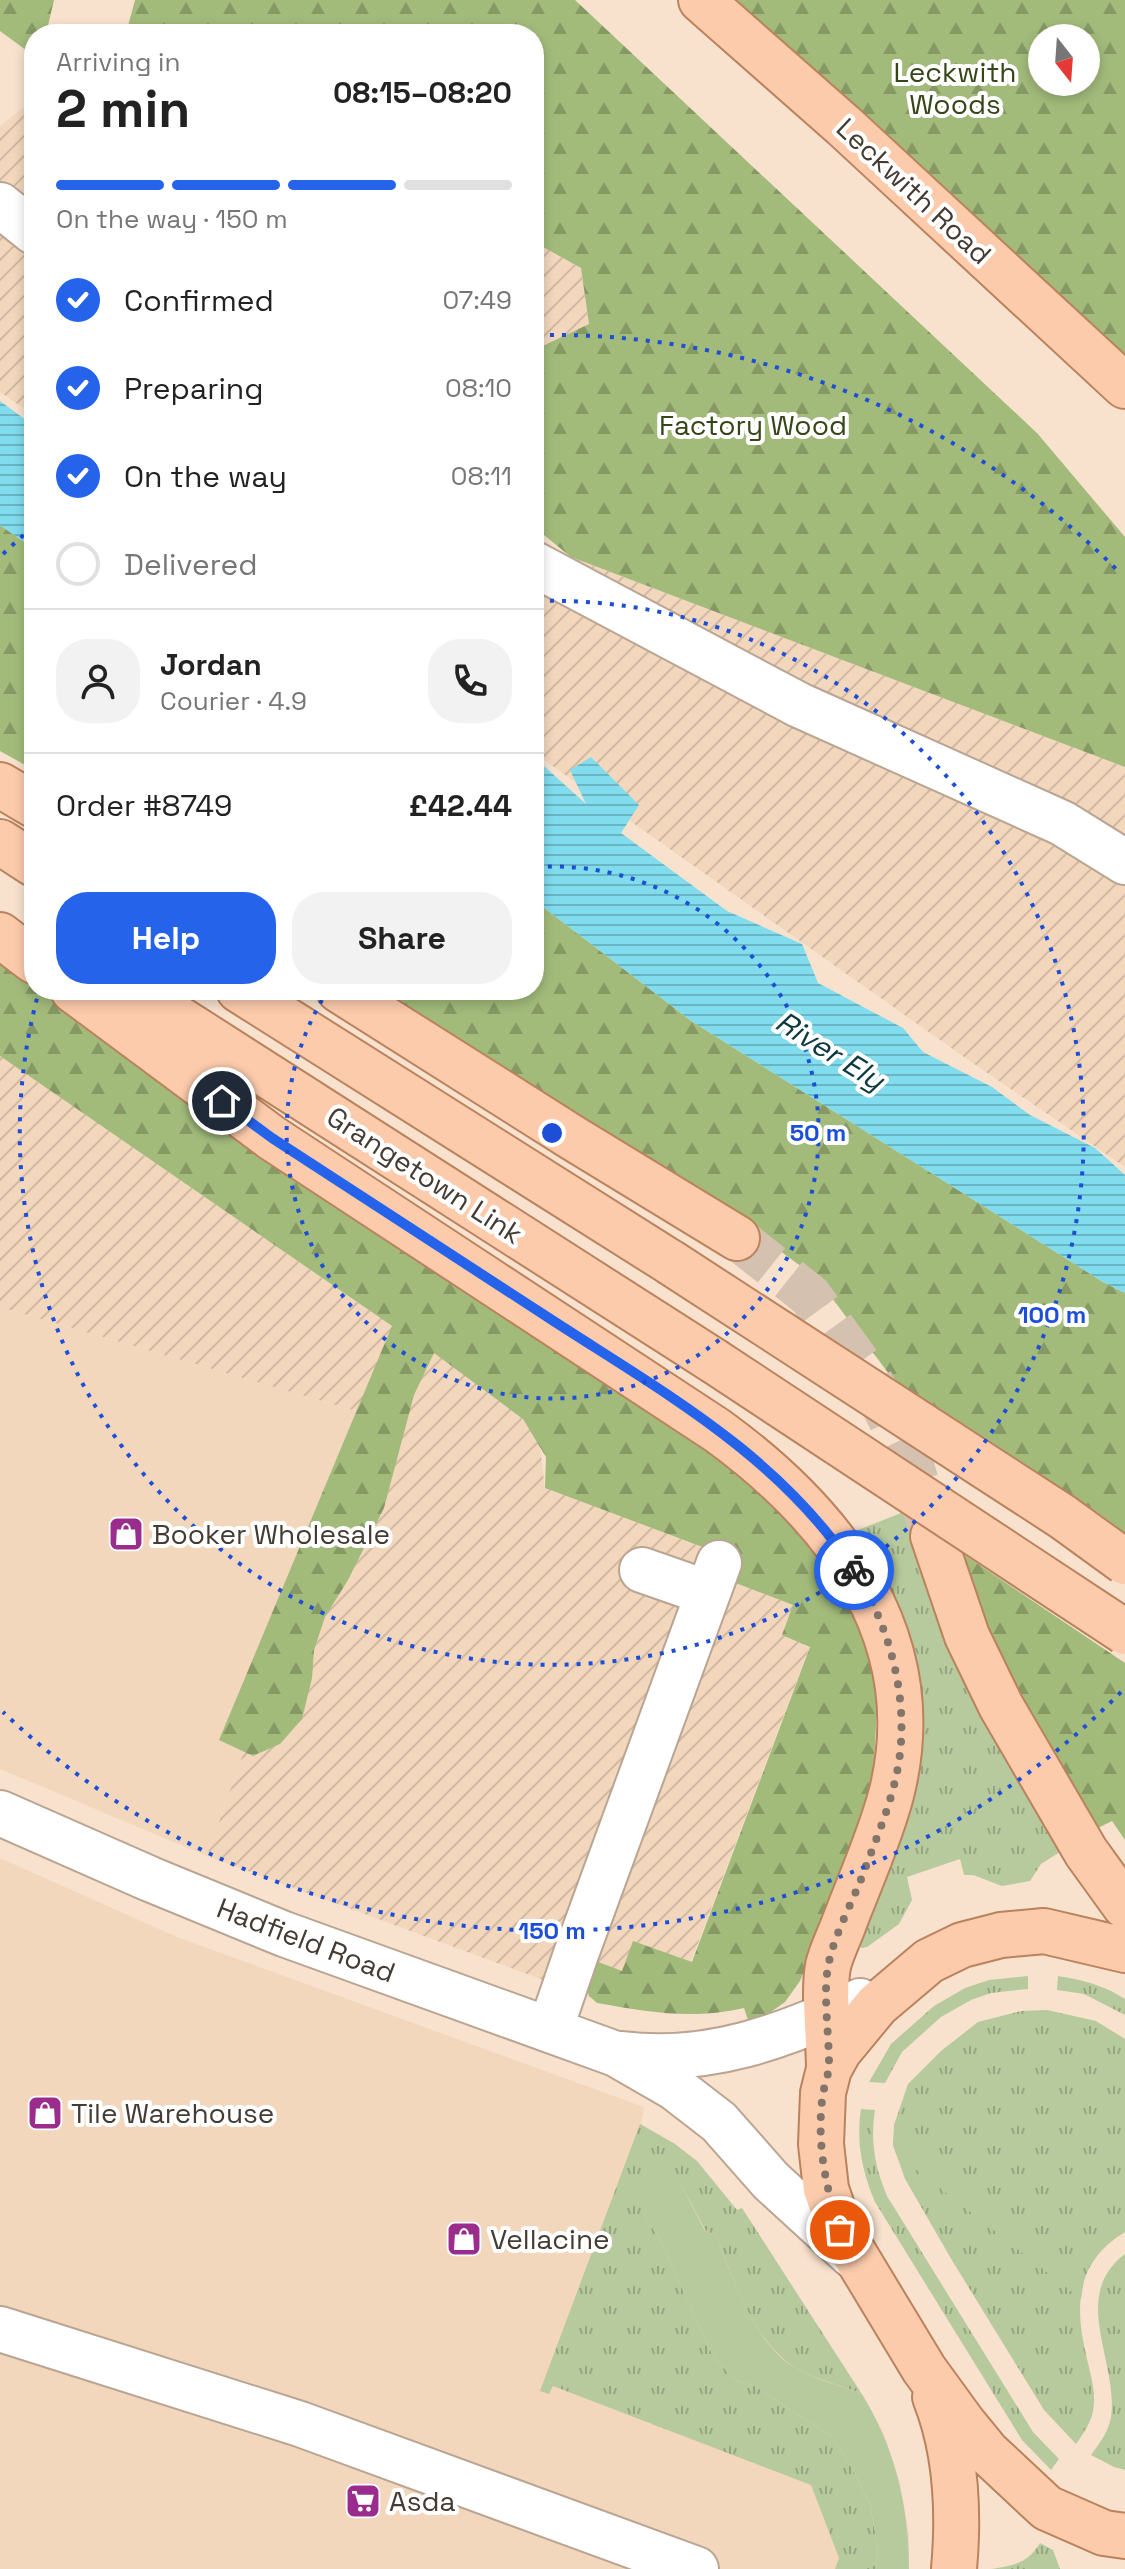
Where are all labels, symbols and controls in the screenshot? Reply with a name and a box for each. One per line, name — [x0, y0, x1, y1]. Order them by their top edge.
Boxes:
north arrow — [1028, 24, 1100, 96]
map controls — [1028, 24, 1100, 96]
text: Arriving in — [56, 45, 180, 79]
park label: Leckwith Woods — [894, 54, 1016, 122]
text: 08:15–08:20 — [333, 73, 512, 112]
text: 2 min — [56, 76, 190, 142]
street label: Leckwith Road — [829, 110, 999, 272]
text: On the way · 150 m — [56, 202, 288, 236]
icon: check — [56, 278, 100, 322]
text: Confirmed — [124, 281, 274, 320]
text: 07:49 — [442, 283, 512, 317]
icon: check — [56, 366, 100, 410]
text: Preparing — [124, 369, 263, 408]
text: 08:10 — [445, 371, 512, 405]
park label: Factory Wood — [659, 407, 847, 443]
icon: check — [56, 454, 100, 498]
text: On the way — [124, 457, 287, 496]
text: 08:11 — [451, 459, 512, 493]
text: Delivered — [124, 545, 258, 584]
button: person — [56, 639, 140, 723]
button: phone — [428, 639, 512, 723]
text: Jordan — [160, 645, 262, 684]
text: Courier · 4.9 — [160, 684, 307, 718]
text: Order #8749 — [56, 786, 232, 825]
text: £42.44 — [409, 786, 512, 825]
button: Help — [56, 892, 276, 984]
button: Share — [292, 892, 512, 984]
water label: River Ely — [769, 1002, 893, 1100]
pin — [188, 1067, 256, 1135]
icon: home — [200, 1079, 244, 1123]
street label: Grangetown Link — [320, 1098, 530, 1252]
text: 50 m — [790, 1117, 846, 1148]
centre of rings — [538, 1119, 566, 1147]
text: 100 m — [1018, 1299, 1086, 1330]
shop icon: Booker Wholesale — [107, 1515, 145, 1553]
place label: Booker Wholesale — [152, 1516, 390, 1552]
courier — [814, 1530, 894, 1610]
icon: bike — [832, 1548, 876, 1592]
street label: Hadfield Road — [212, 1889, 400, 1991]
text: 150 m — [518, 1915, 586, 1946]
shop icon: Tile Warehouse — [26, 2094, 64, 2132]
place label: Tile Warehouse — [71, 2095, 274, 2131]
pin — [806, 2196, 874, 2264]
icon: bag — [818, 2208, 862, 2252]
shop icon: Vellacine — [445, 2220, 483, 2258]
place label: Vellacine — [490, 2221, 610, 2257]
supermarket icon: Asda — [344, 2482, 382, 2520]
place label: Asda — [389, 2483, 456, 2519]

